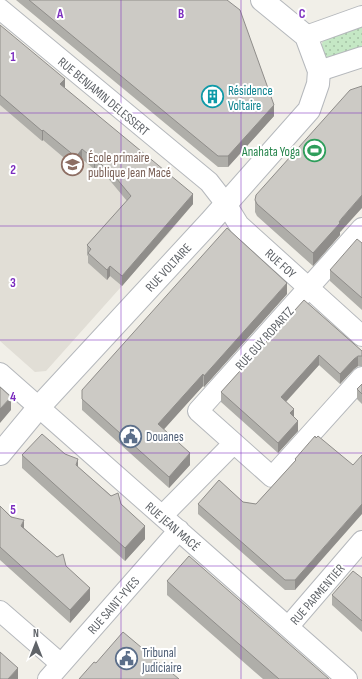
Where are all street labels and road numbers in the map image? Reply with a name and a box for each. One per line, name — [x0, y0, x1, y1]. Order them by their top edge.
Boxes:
street label: RUE BENJAMIN DELESSERT — [54, 54, 152, 140]
street label: RUE VOLTAIRE — [142, 240, 195, 295]
street label: RUE FOY — [261, 246, 300, 282]
street label: RUE GUY ROPARTZ — [232, 303, 298, 374]
street label: RUE JEAN MACÉ — [142, 499, 203, 555]
street label: RUE PARMENTIER — [287, 561, 349, 628]
street label: RUE SAINT-YVES — [84, 573, 143, 638]

